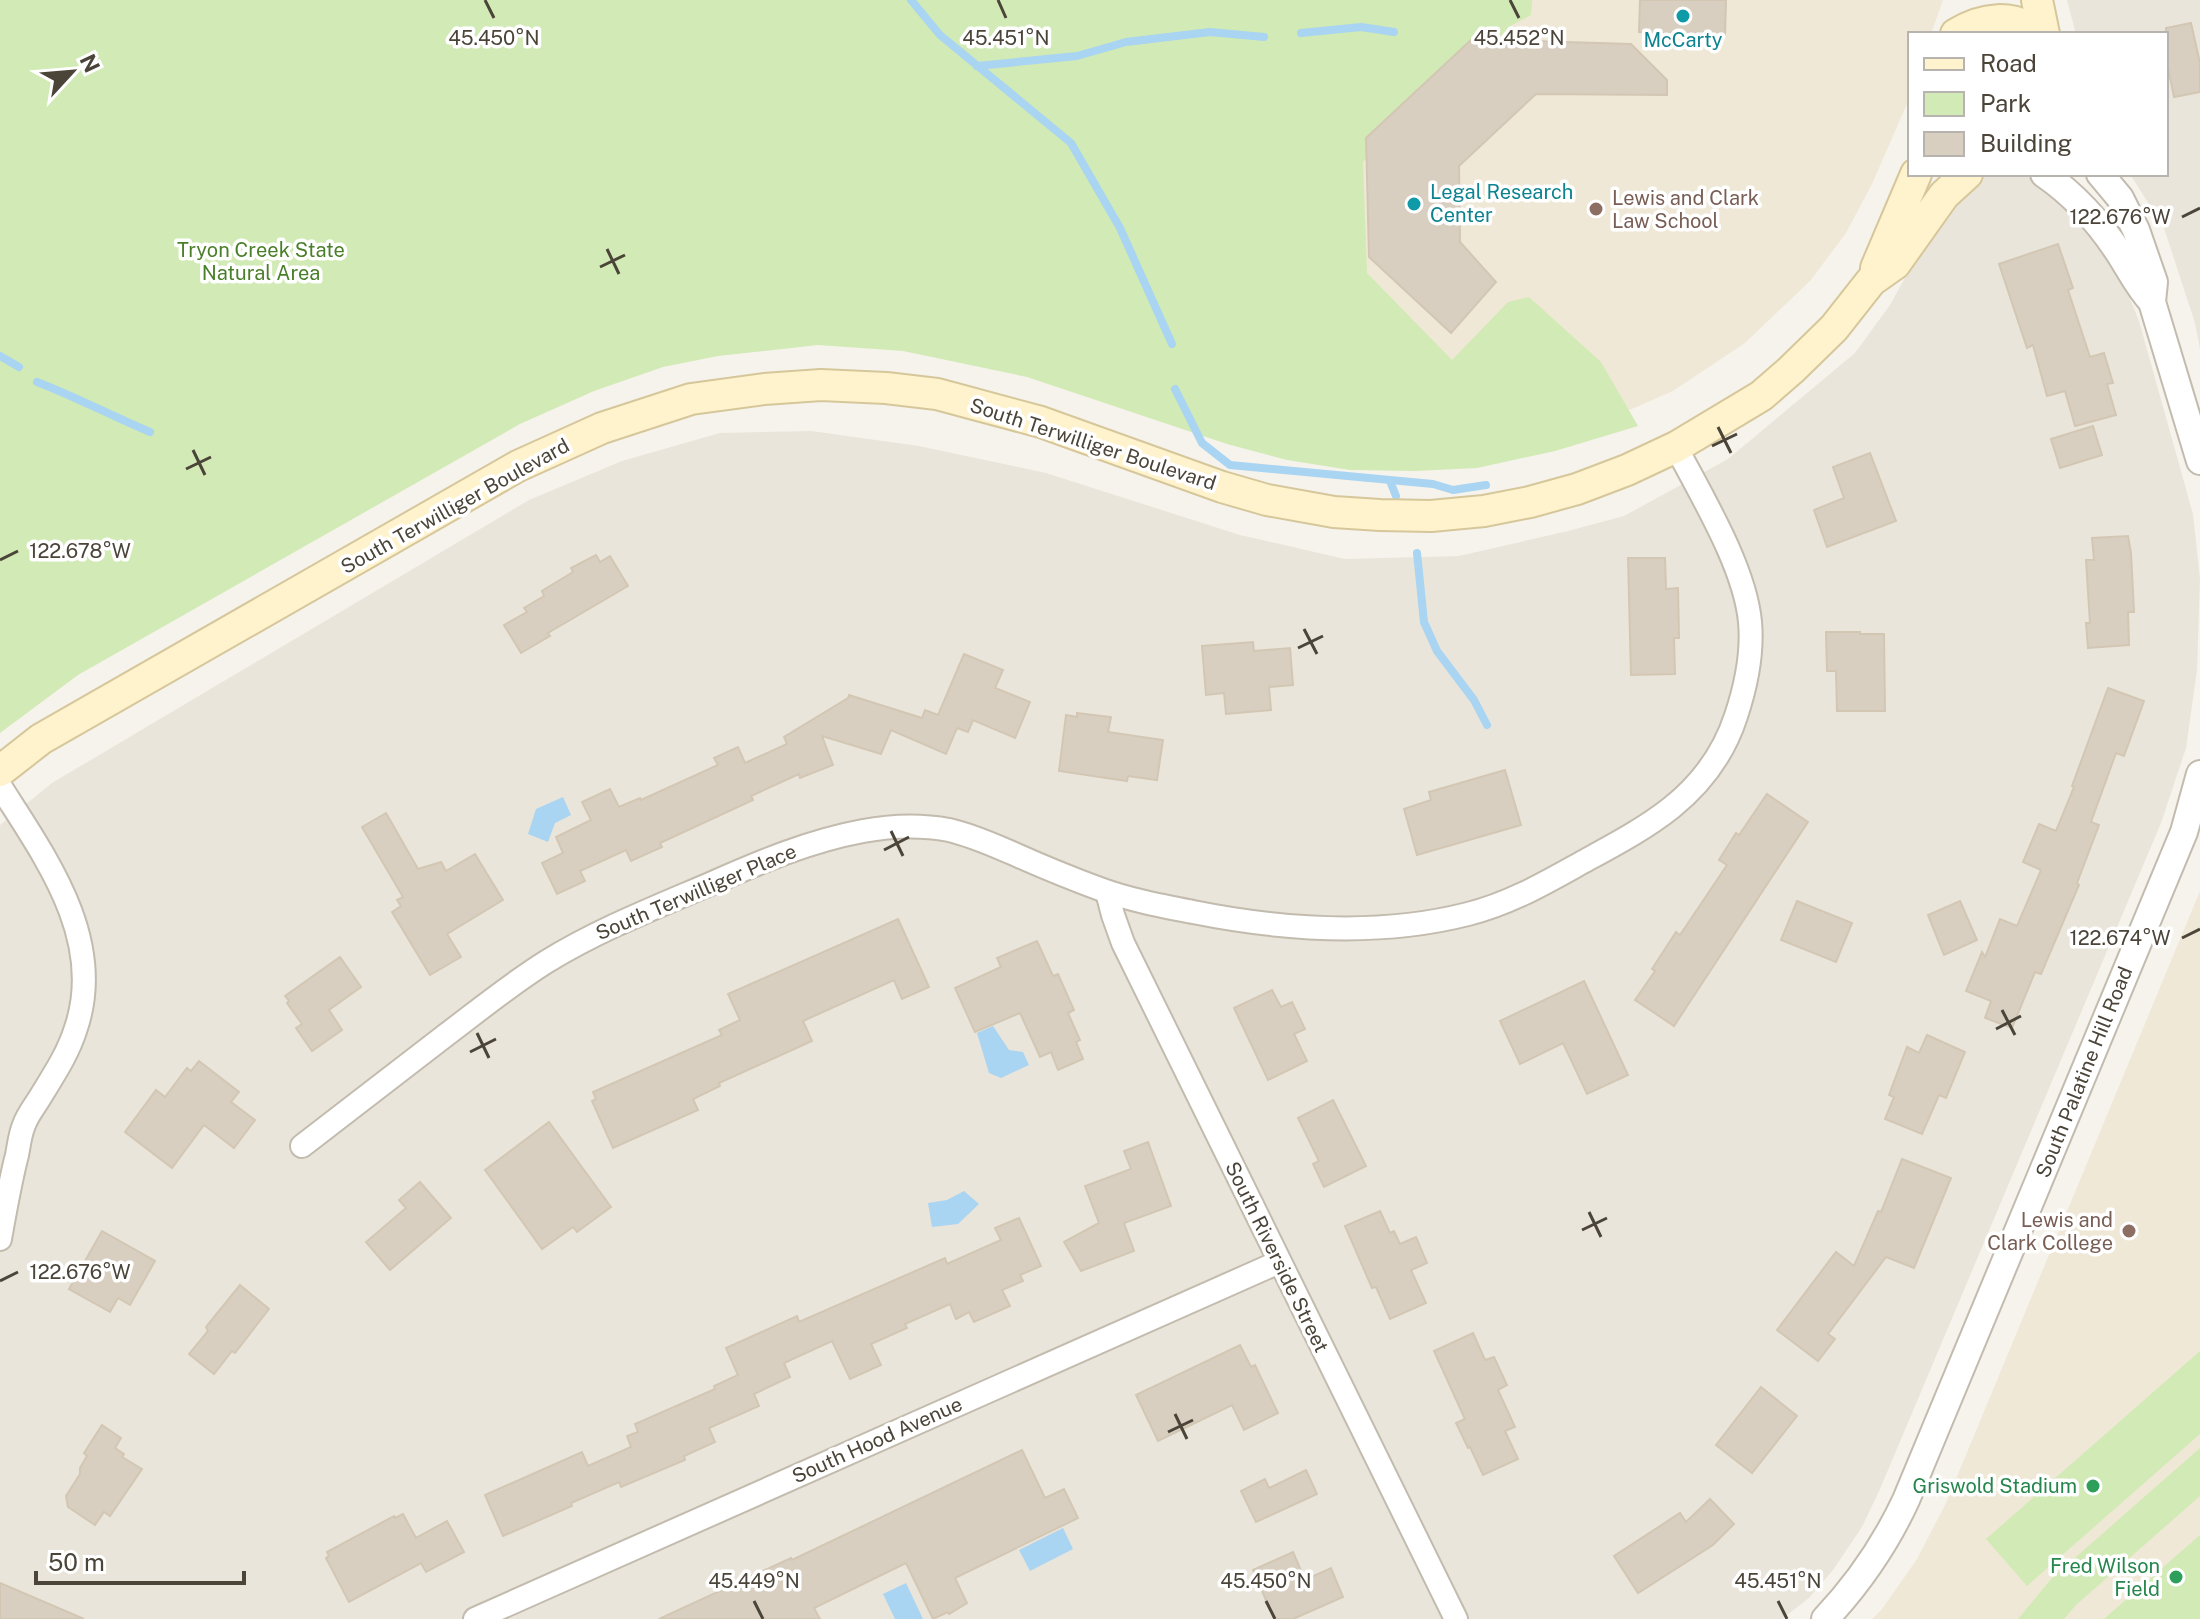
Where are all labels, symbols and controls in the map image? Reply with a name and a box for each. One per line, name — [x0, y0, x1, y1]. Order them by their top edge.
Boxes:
marker: McCarty — [1674, 7, 1692, 25]
text: 45.450°N — [448, 26, 540, 50]
text: 45.451°N — [962, 26, 1050, 50]
text: 45.452°N — [1473, 26, 1565, 50]
place label: McCarty — [1643, 28, 1723, 52]
north arrow — [32, 32, 112, 112]
legend — [1908, 32, 2168, 176]
text: Road — [1980, 49, 2037, 77]
text: N — [75, 50, 105, 77]
text: Park — [1980, 89, 2031, 117]
text: Building — [1980, 129, 2072, 157]
place label: Legal Research Center — [1430, 180, 1573, 227]
place label: Lewis and Clark Law School — [1612, 186, 1759, 233]
marker: Legal Research Center — [1405, 195, 1423, 213]
marker: Lewis and Clark Law School — [1587, 200, 1605, 218]
text: 122.676°W — [2070, 205, 2170, 229]
park label: Tryon Creek State Natural Area — [177, 238, 345, 285]
street label: South Terwilliger Boulevard — [967, 393, 1219, 495]
street label: South Terwilliger Boulevard — [337, 433, 573, 579]
text: 122.678°W — [29, 539, 131, 563]
street label: South Terwilliger Place — [592, 839, 800, 945]
text: 122.674°W — [2070, 926, 2170, 950]
street label: South Palatine Hill Road — [2031, 963, 2137, 1181]
street label: South Riverside Street — [1220, 1158, 1334, 1356]
place label: Lewis and Clark College — [1987, 1208, 2113, 1255]
marker: Lewis and Clark College — [2120, 1222, 2138, 1240]
text: 122.676°W — [30, 1260, 130, 1284]
street label: South Hood Avenue — [788, 1392, 966, 1488]
place label: Griswold Stadium — [1913, 1474, 2077, 1498]
marker: Griswold Stadium — [2084, 1477, 2102, 1495]
scale bar — [36, 1535, 244, 1585]
text: 50 m — [48, 1548, 105, 1576]
place label: Fred Wilson Field — [2050, 1554, 2160, 1601]
marker: Fred Wilson Field — [2167, 1568, 2185, 1586]
text: 45.449°N — [708, 1569, 800, 1593]
text: 45.450°N — [1220, 1569, 1312, 1593]
text: 45.451°N — [1734, 1569, 1822, 1593]

